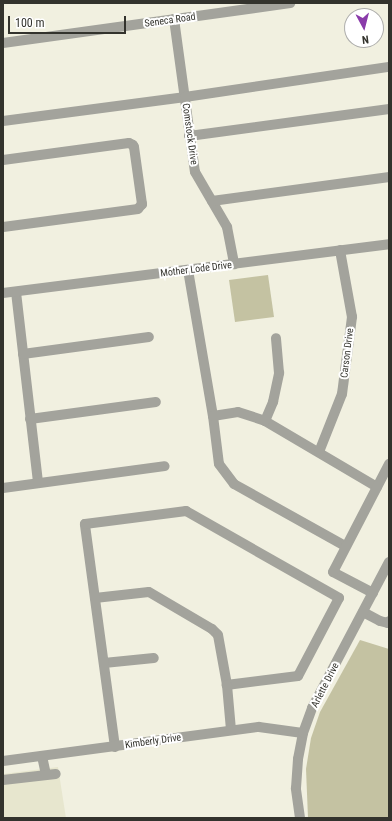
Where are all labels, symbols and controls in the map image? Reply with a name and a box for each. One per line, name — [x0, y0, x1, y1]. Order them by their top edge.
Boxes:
scale bar — [10, 8, 128, 34]
north arrow — [344, 8, 384, 48]
street label: Seneca Road — [144, 10, 196, 30]
text: 100 m — [15, 16, 45, 30]
text: N — [361, 33, 370, 46]
street label: Comstock Drive — [180, 102, 200, 166]
street label: Mother Lode Drive — [160, 259, 232, 279]
street label: Carson Drive — [338, 327, 356, 379]
street label: Arlette Drive — [309, 661, 341, 709]
street label: Kimberly Drive — [124, 731, 182, 751]

